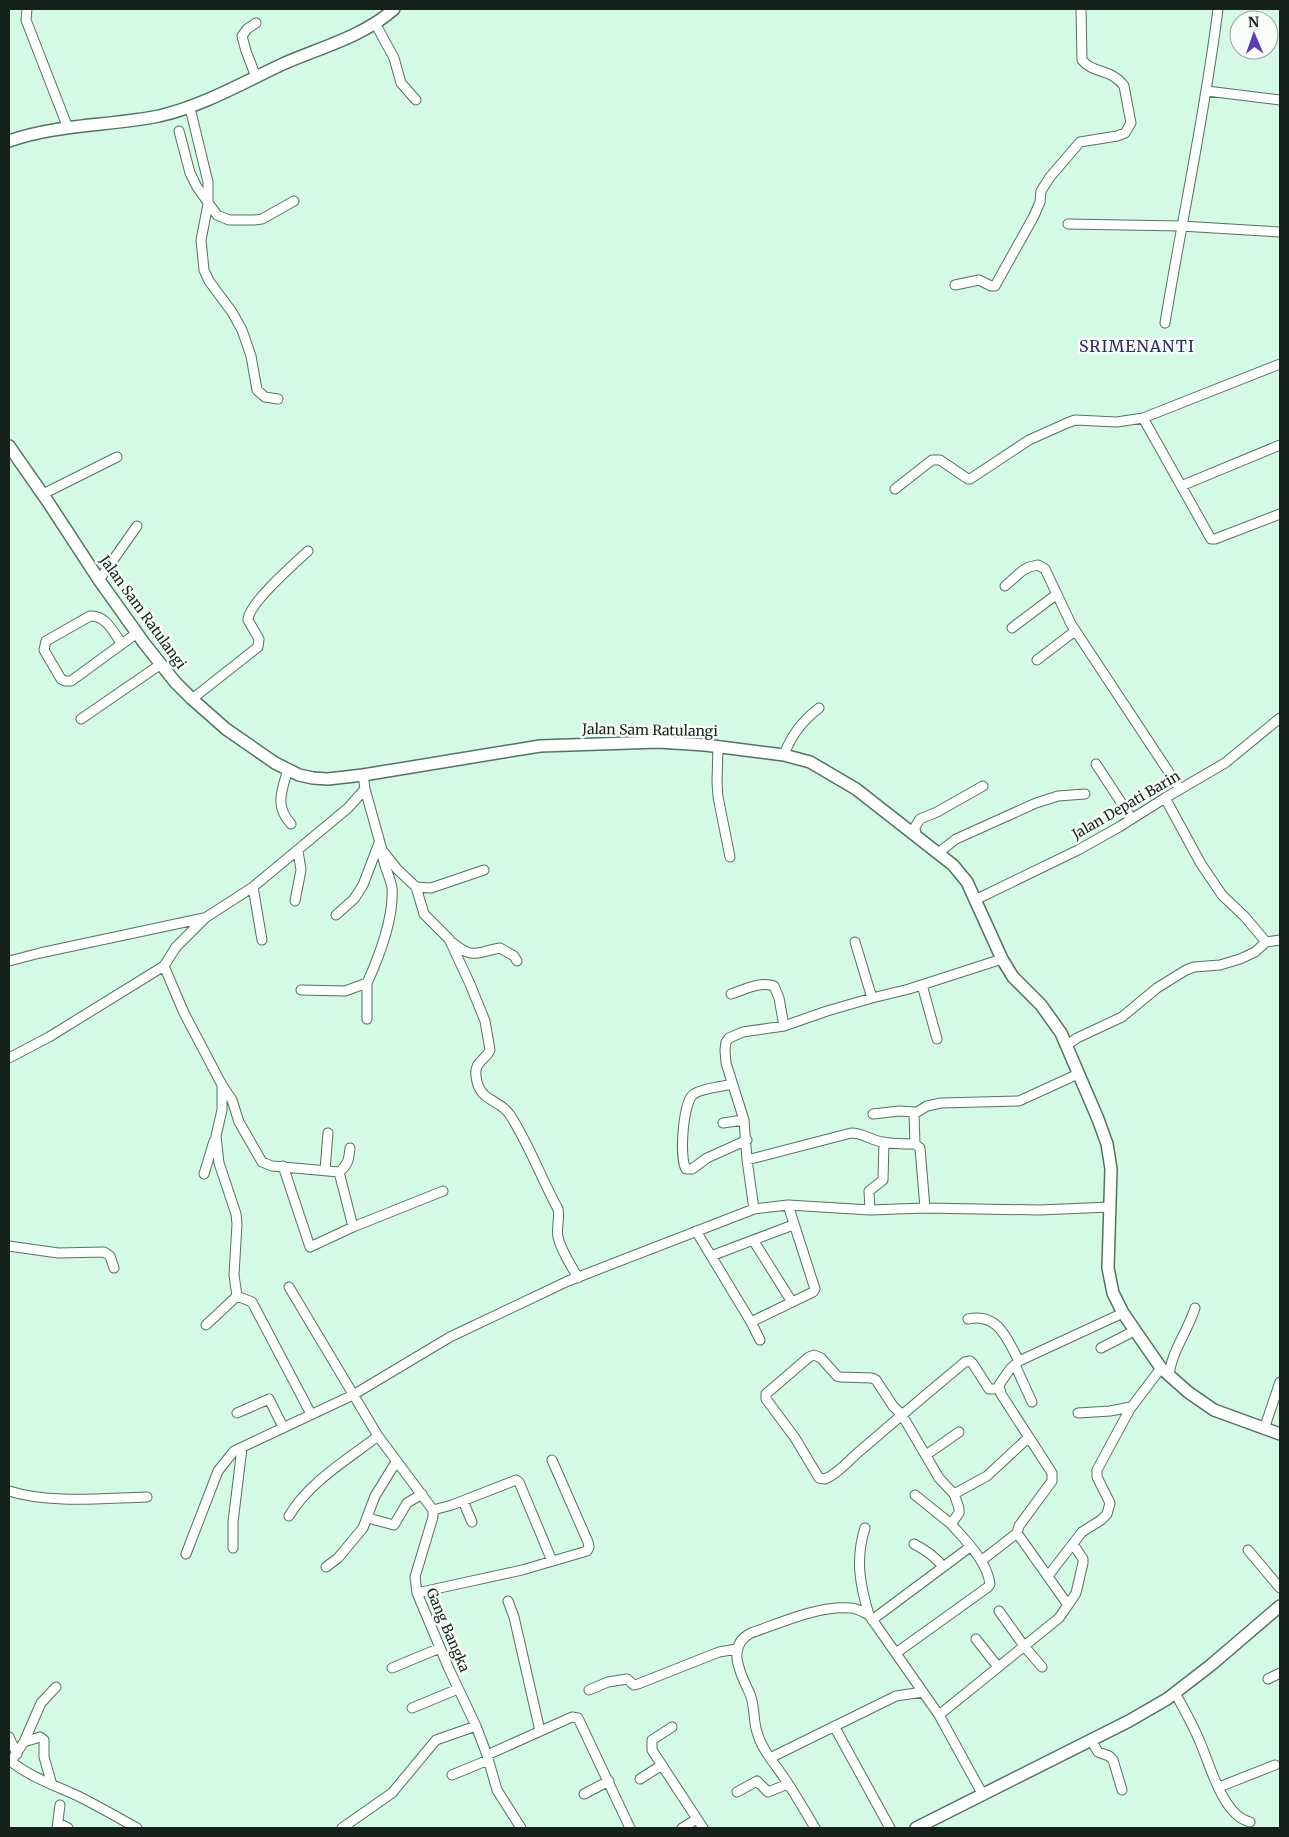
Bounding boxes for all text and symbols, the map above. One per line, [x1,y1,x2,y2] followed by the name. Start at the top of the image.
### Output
[1229,10,1279,60] north arrow
[1248,13,1259,31] text: N
[1079,336,1195,356] district label: SRIMENANTI
[95,551,190,673] street label: Jalan Sam Ratulangi
[581,720,718,740] street label: Jalan Sam Ratulangi
[1068,767,1183,844] street label: Jalan Depati Barin
[422,1585,474,1675] street label: Gang Bangka

